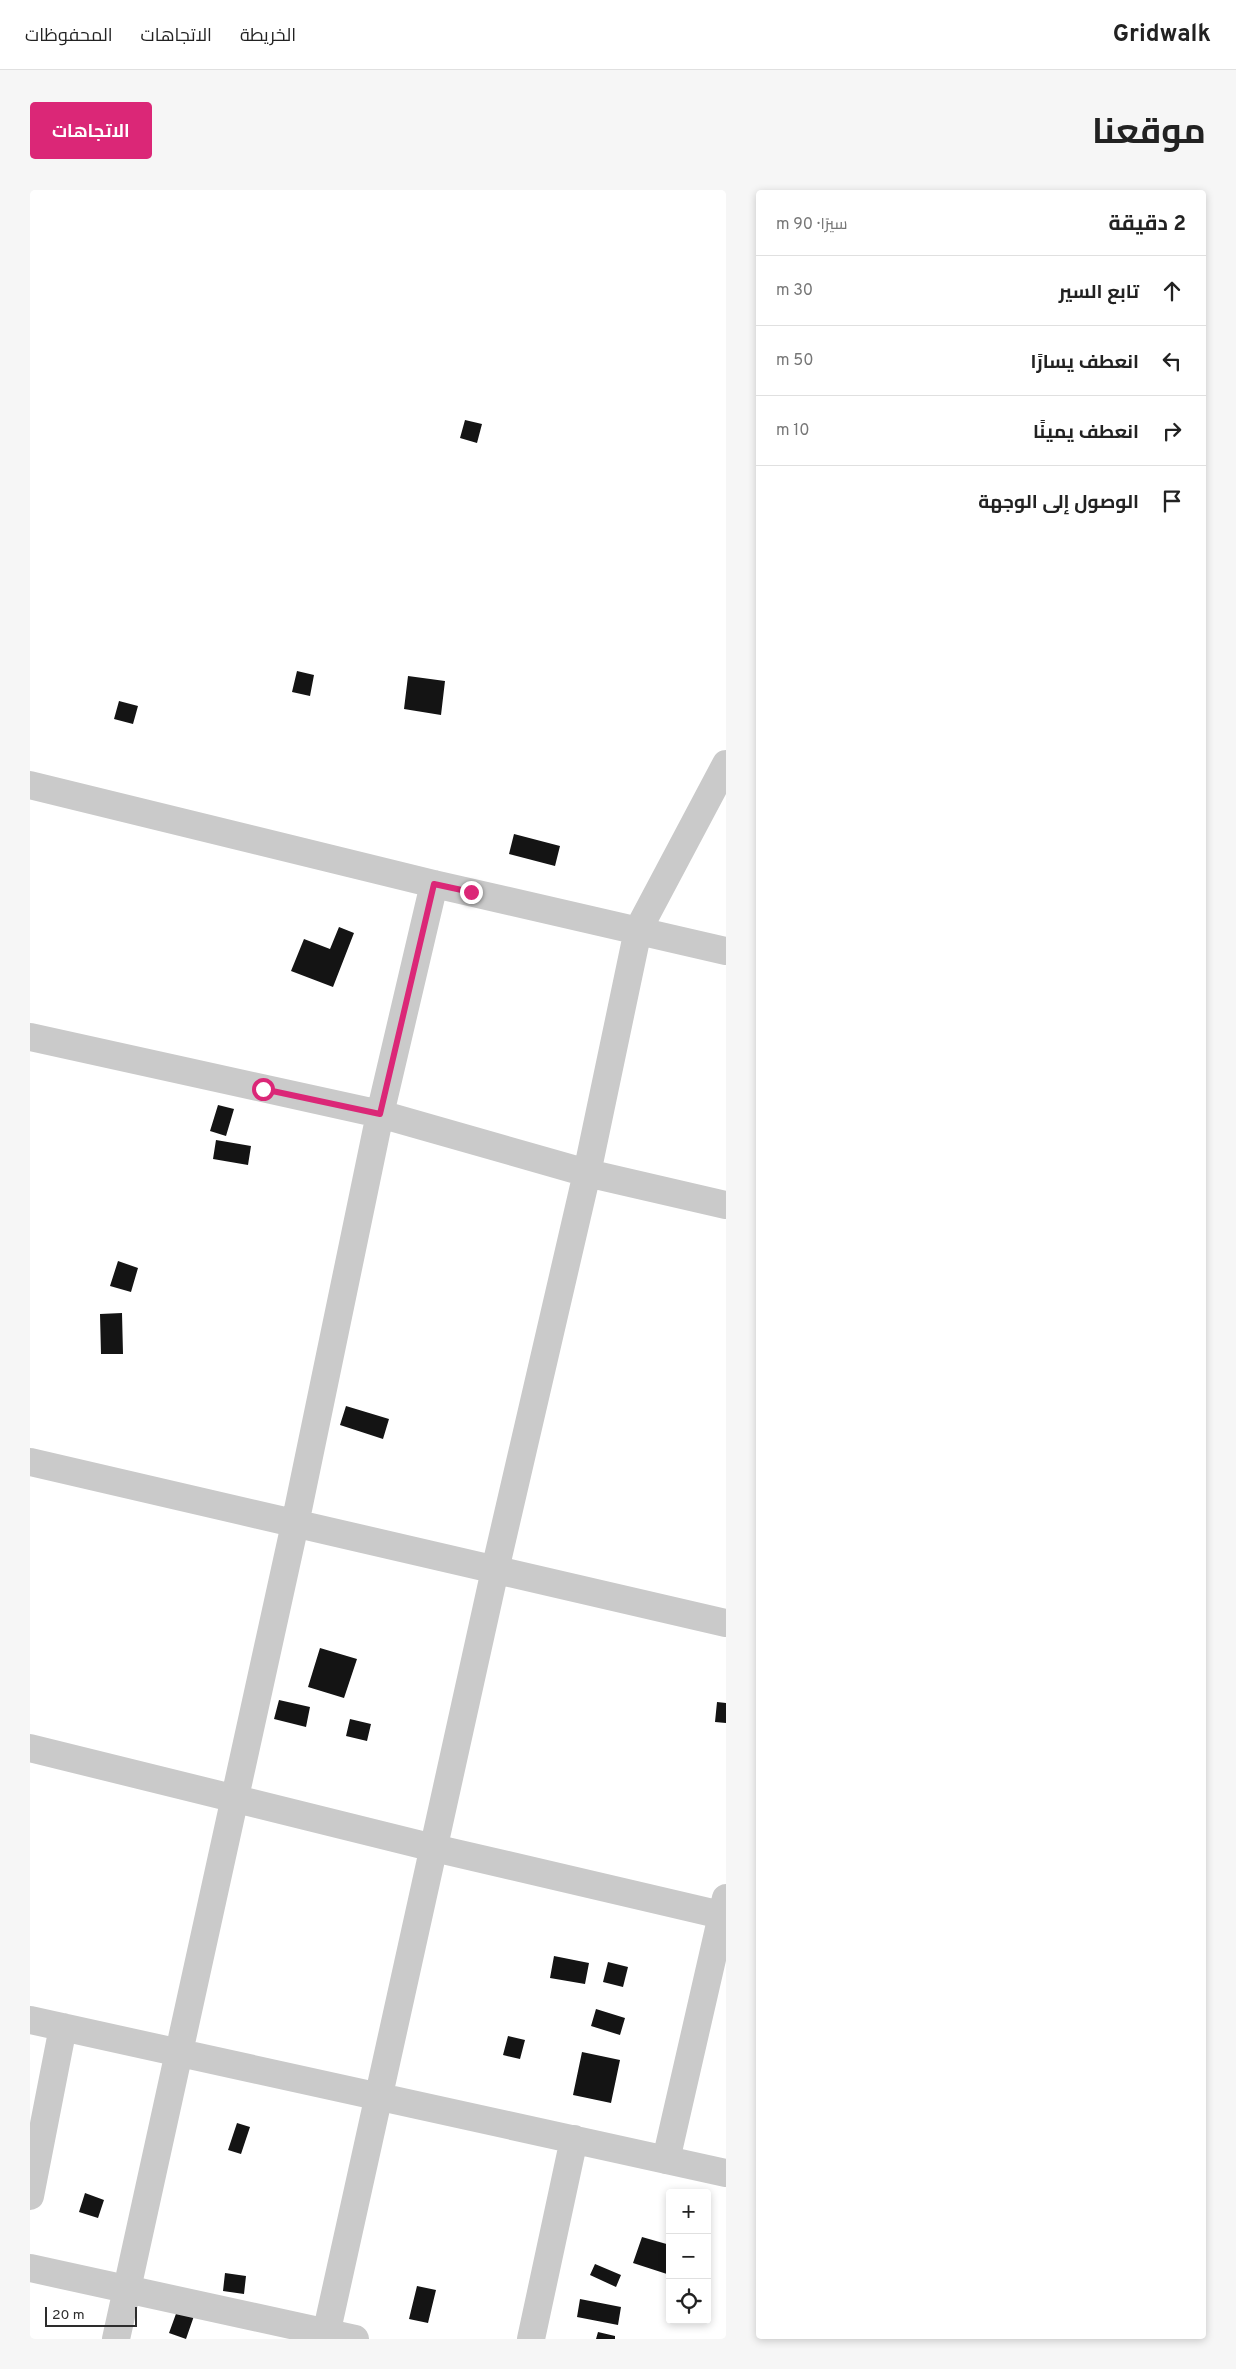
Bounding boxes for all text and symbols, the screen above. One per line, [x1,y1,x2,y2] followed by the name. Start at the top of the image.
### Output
[1113,20,1211,50] text: Gridwalk
[25,25,113,48] text: المحفوظات
[141,25,212,48] text: الاتجاهات
[240,25,296,48] text: الخريطة
[30,102,152,159] button: الاتجاهات
[1092,112,1206,156] text: موقعنا
[1109,211,1186,238] text: 2 دقيقة
[776,215,848,235] text: سيرًا · 90 m
[1158,277,1186,305] icon: ahead
[776,281,813,301] text: 30 m
[1059,281,1139,305] text: تابع السير
[1158,347,1186,375] icon: left
[776,351,814,371] text: 50 m
[1031,351,1139,375] text: انعطف يسارًا
[1158,417,1186,445] icon: right
[776,421,810,441] text: 10 m
[1033,421,1139,445] text: انعطف يمينًا
[1158,487,1186,515] icon: arrive
[978,491,1139,515] text: الوصول إلى الوجهة
[460,881,483,904] route end
[252,1078,275,1101] route start
[666,2189,711,2324] map controls
[666,2189,711,2234] button: +
[666,2234,711,2279] button: −
[666,2279,711,2324] button: locate
[45,2304,138,2327] scale bar
[52,2307,85,2324] text: 20 m

